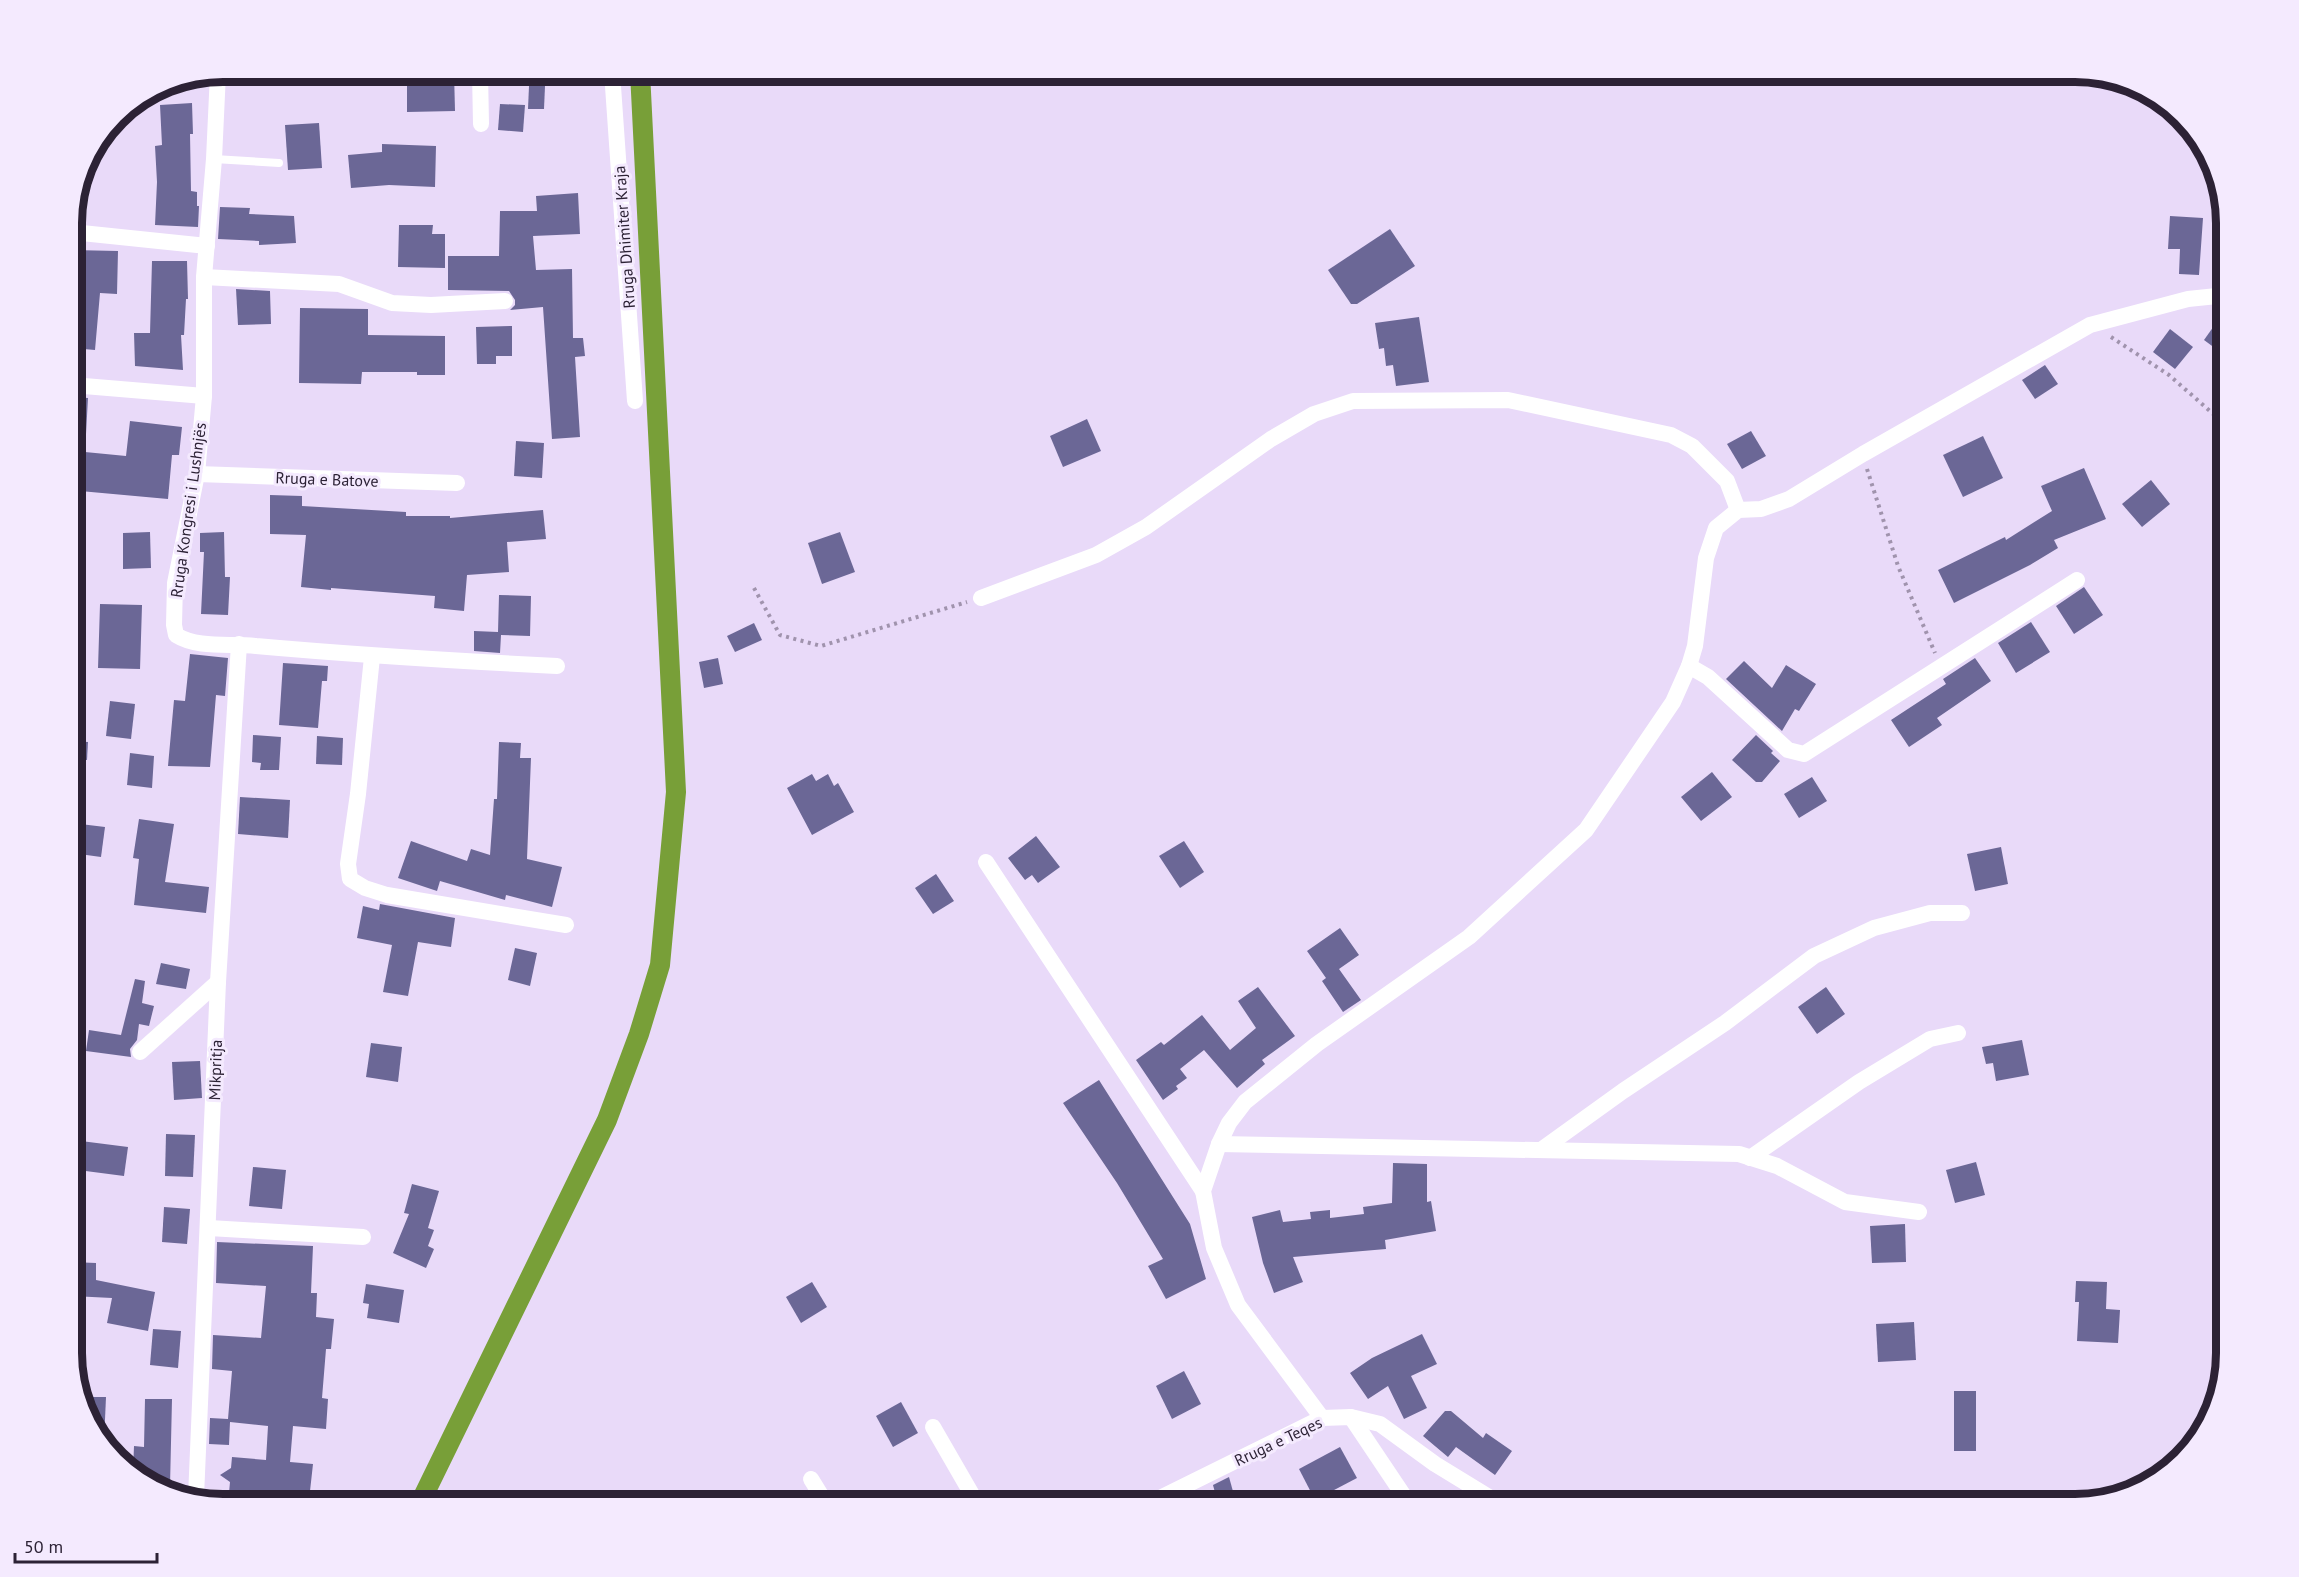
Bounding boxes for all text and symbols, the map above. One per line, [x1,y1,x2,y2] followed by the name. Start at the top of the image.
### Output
[609,165,639,309] street label: Rruga Dhimiter Kraja
[166,421,210,599] street label: Rruga Kongresi i Lushnjës
[275,467,379,491] street label: Rruga e Batove
[204,1039,226,1101] street label: Mikpritja
[1231,1412,1325,1470] street label: Rruga e Teqes
[15,1526,158,1564] scale bar
[24,1535,63,1558] text: 50 m

